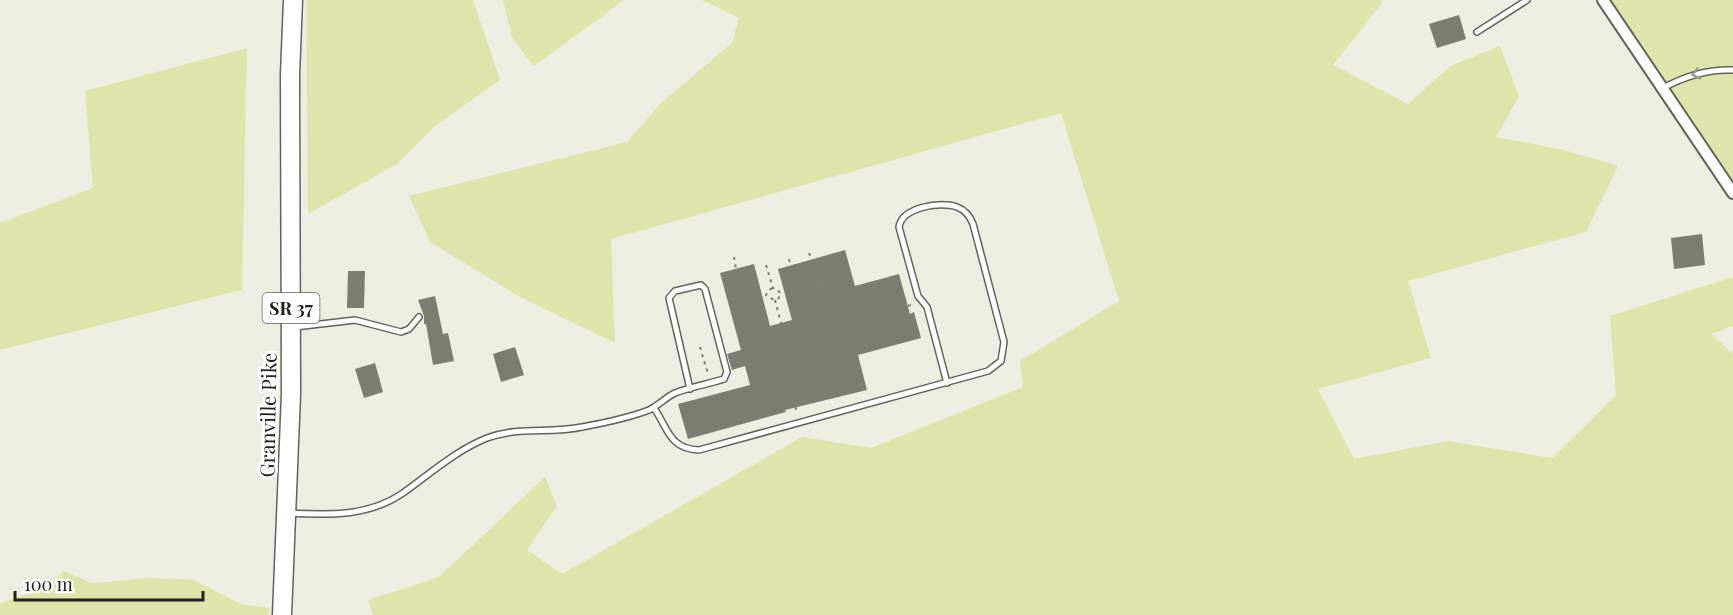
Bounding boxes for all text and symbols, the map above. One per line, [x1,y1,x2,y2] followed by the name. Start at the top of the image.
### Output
[1691,67,1701,80] one-way arrow
[262,293,320,323] road number: SR 37
[252,352,282,478] street label: Granville Pike
[15,564,202,602] scale bar
[24,572,73,596] text: 100 m

